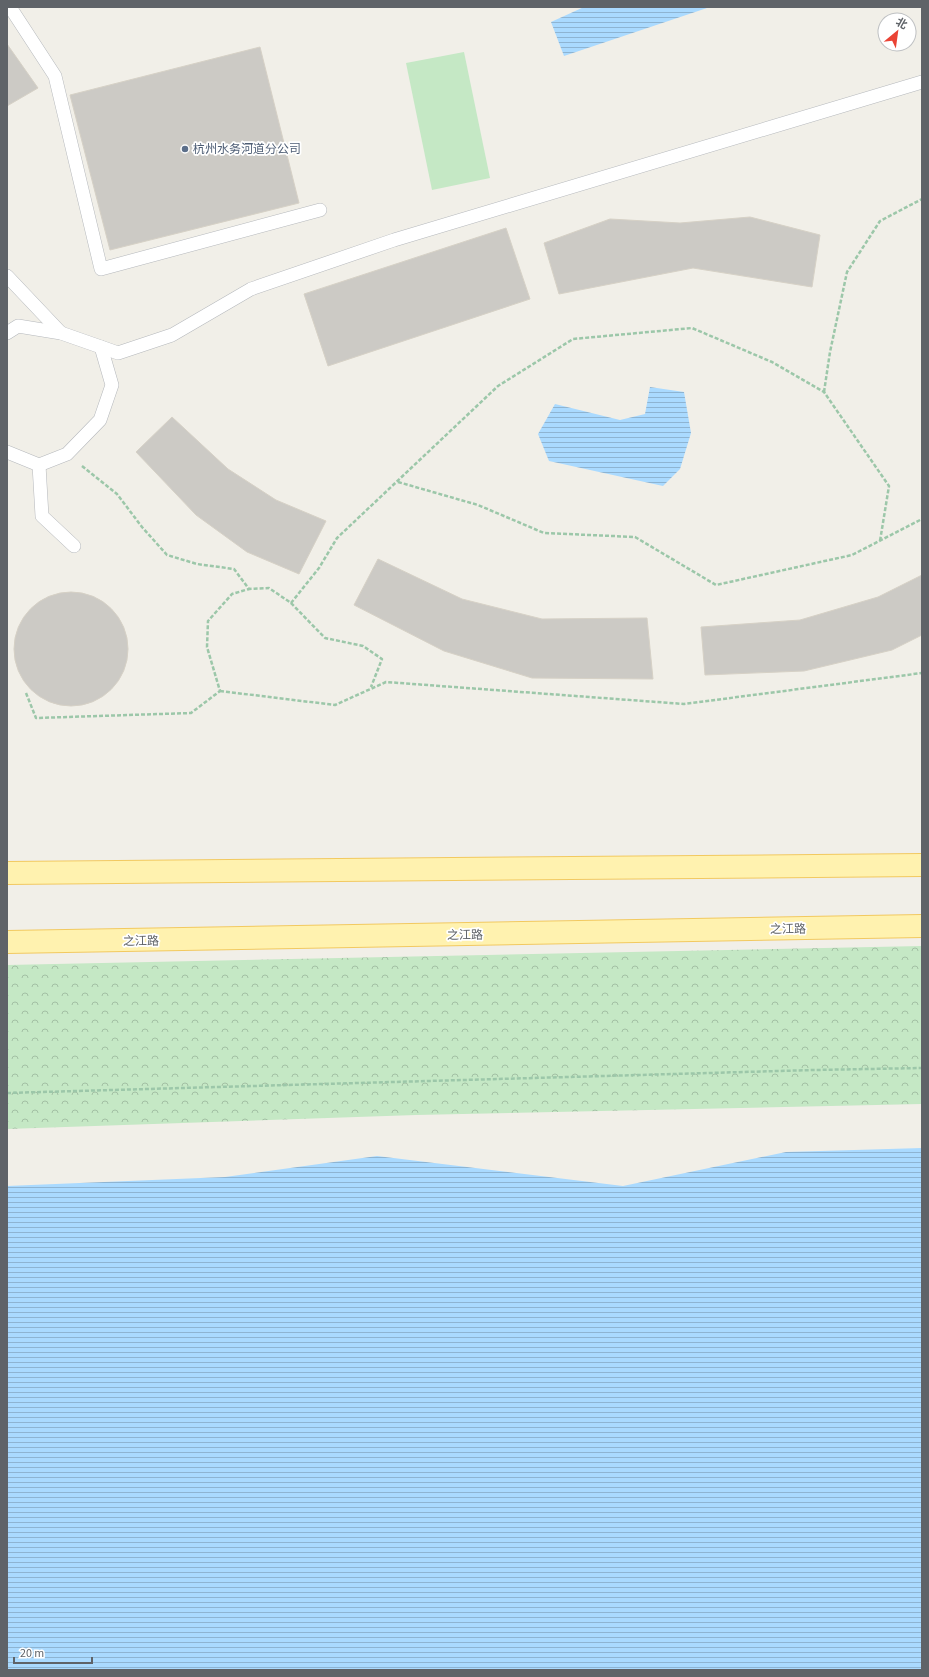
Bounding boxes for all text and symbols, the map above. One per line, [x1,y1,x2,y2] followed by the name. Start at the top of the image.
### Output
[877,12,917,52] north arrow
[893,14,910,33] text: 北
[193,141,301,158] place label: 杭州水务河道分公司
[180,144,190,154] marker: 杭州水务河道分公司
[770,921,806,938] street label: 之江路
[447,927,483,944] street label: 之江路
[123,933,159,950] street label: 之江路
[14,1639,92,1665] scale bar
[20,1645,44,1662] text: 20 m

